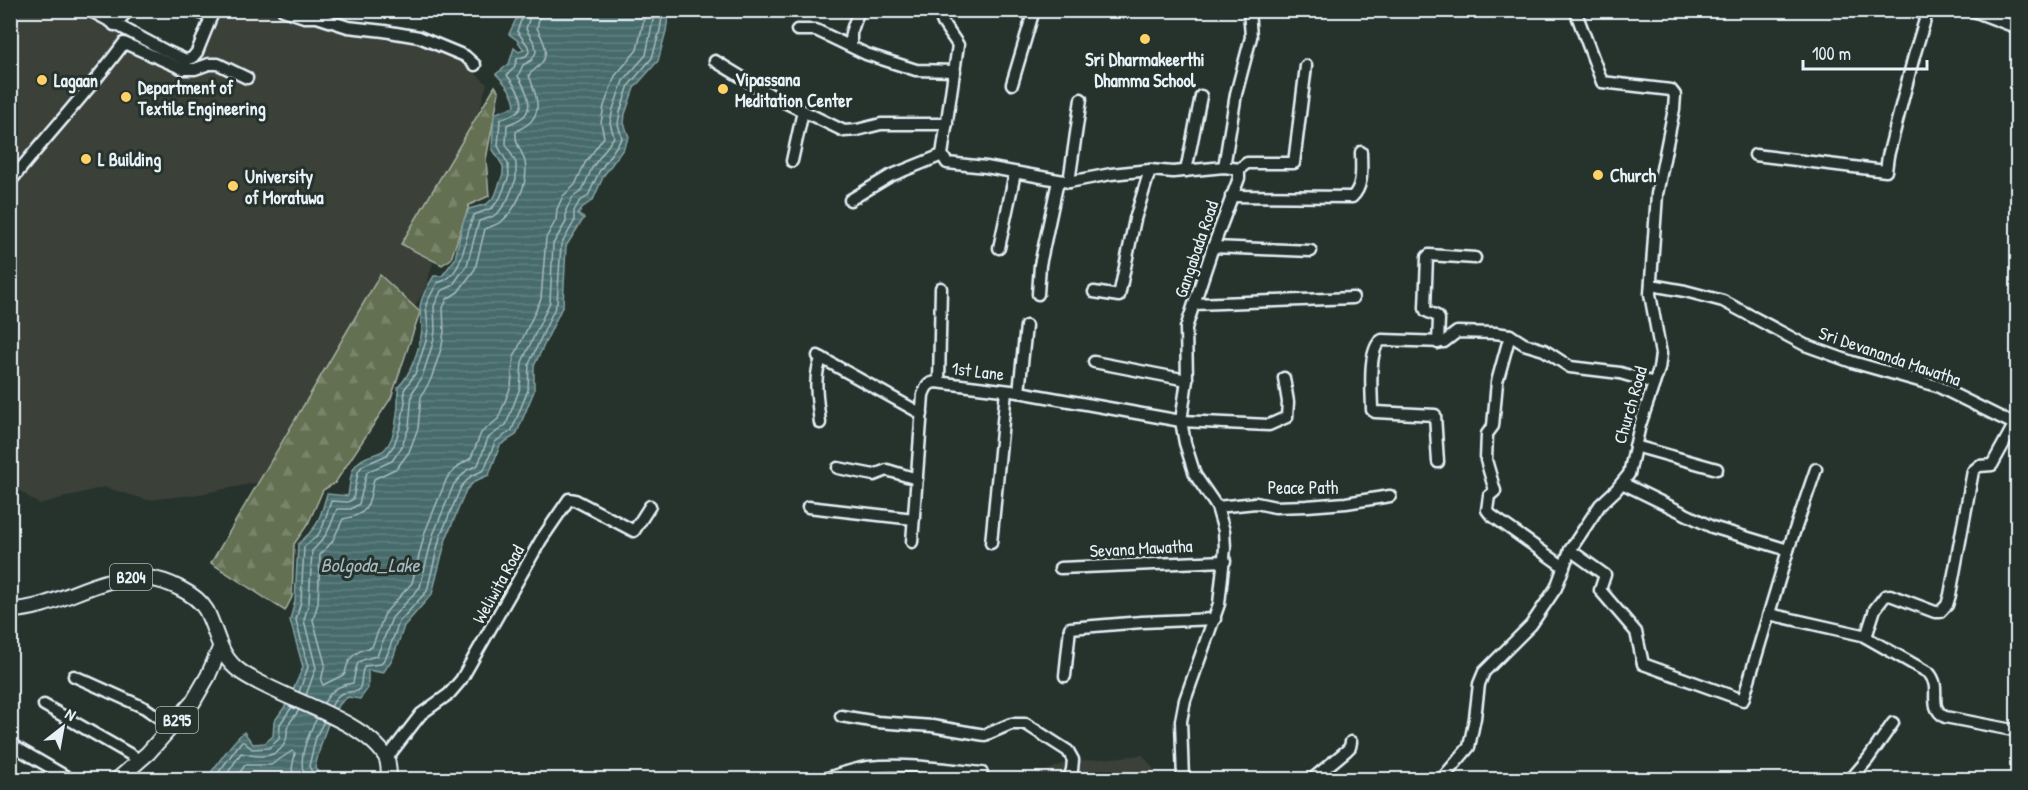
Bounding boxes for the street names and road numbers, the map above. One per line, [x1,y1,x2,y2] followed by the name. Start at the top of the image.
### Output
[1168,197,1224,301] street label: Gangabada Road
[1816,320,1964,392] street label: Sri Devananda Mawatha
[950,355,1006,387] street label: 1st Lane
[1607,363,1653,447] street label: Church Road
[1268,475,1339,500] street label: Peace Path
[1089,533,1193,563] street label: Sevana Mawatha
[466,540,530,628] street label: Weliwita Road
[110,564,152,590] road number: B204
[156,707,198,733] road number: B295

